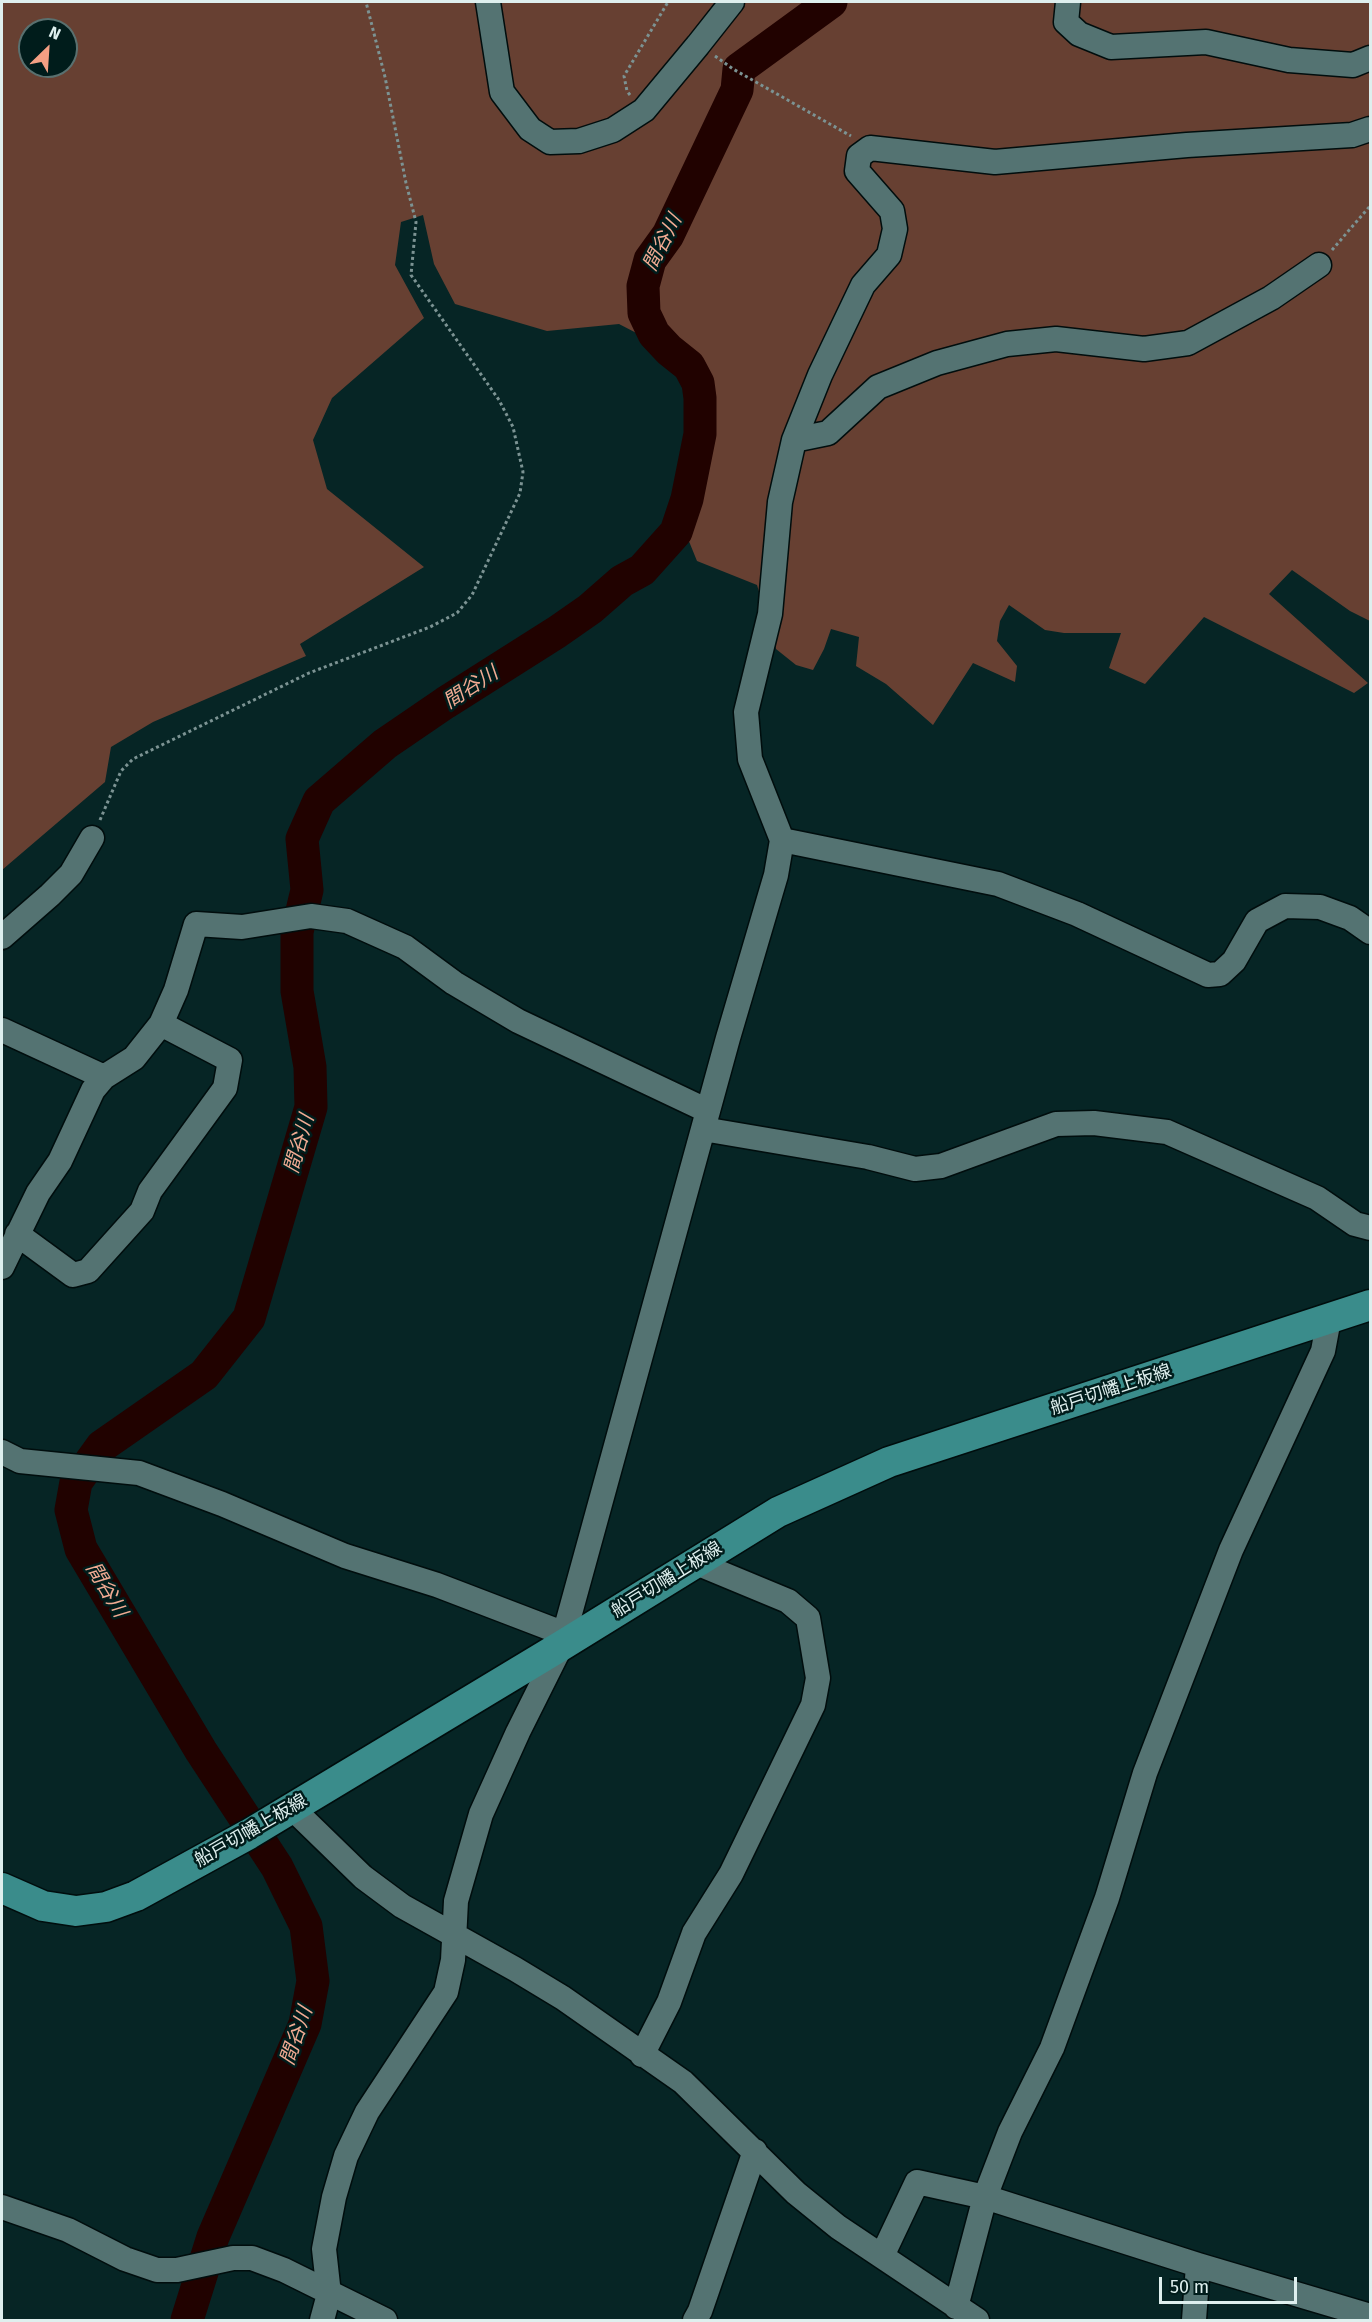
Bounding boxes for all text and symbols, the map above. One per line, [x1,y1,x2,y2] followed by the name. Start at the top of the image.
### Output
[18,18,78,78] north arrow
[46,22,64,44] text: N
[639,211,687,275] water label: 間谷川
[439,662,503,714] water label: 間谷川
[280,1112,320,1176] water label: 間谷川
[1048,1360,1174,1420] street label: 船戸切幡上板線
[608,1537,726,1623] street label: 船戸切幡上板線
[80,1558,132,1622] water label: 間谷川
[191,1790,311,1872] street label: 船戸切幡上板線
[276,2004,318,2068] water label: 間谷川
[1162,2265,1300,2303] scale bar
[1170,2276,1209,2298] text: 50 m

